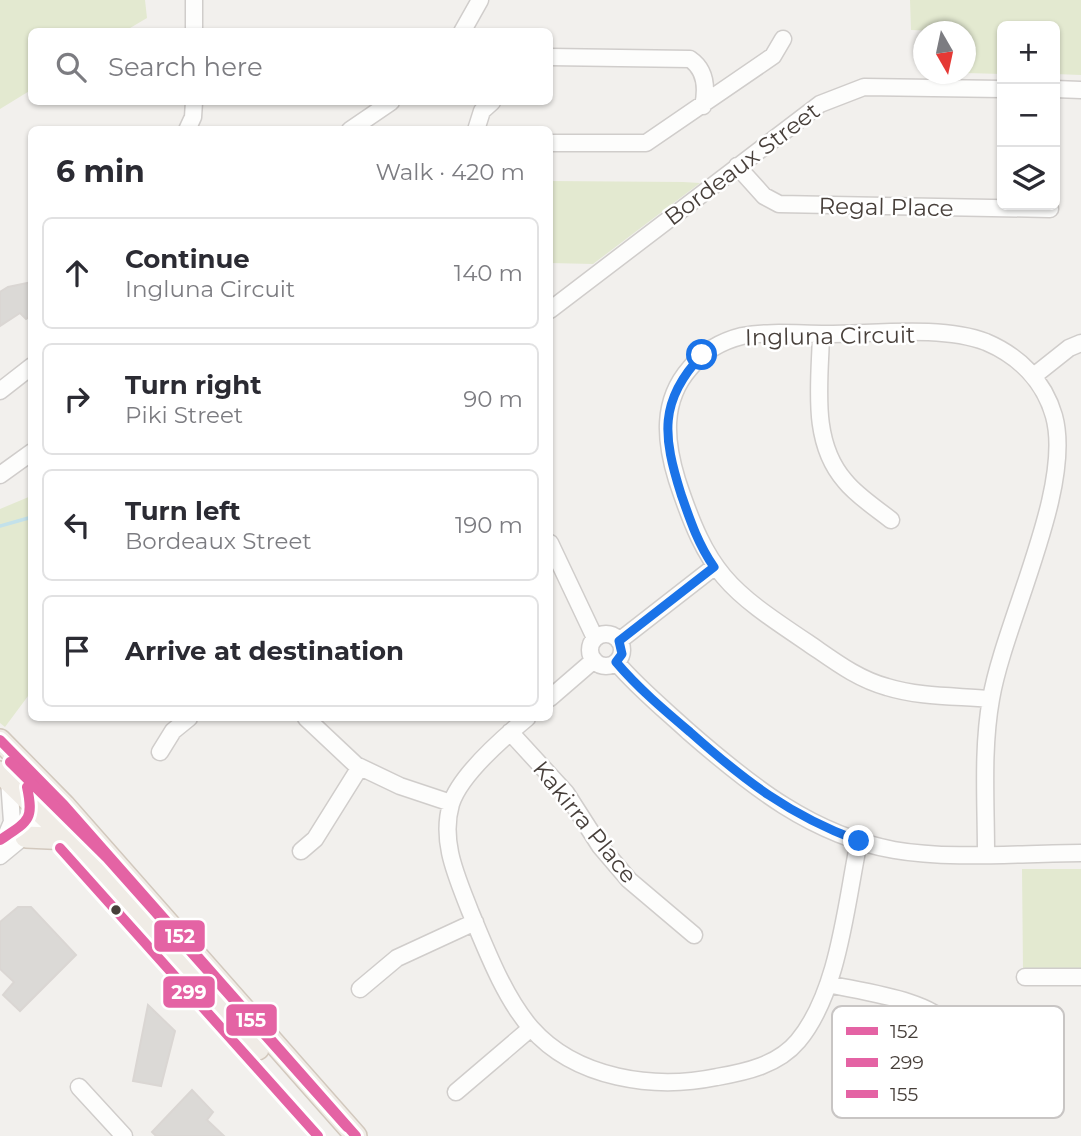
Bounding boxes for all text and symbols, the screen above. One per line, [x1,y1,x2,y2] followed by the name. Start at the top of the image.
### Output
[913,21,976,84] north arrow
[997,21,1060,210] map controls
[997,21,1060,84] button: +
[28,28,553,105] search box
[52,48,90,86] icon: search
[108,51,263,83] text: Search here
[997,84,1060,147] button: −
[659,97,825,231] street label: Bordeaux Street
[997,147,1060,210] button: layers
[56,153,145,190] text: 6 min
[376,158,525,186] text: Walk · 420 m
[818,192,954,222] street label: Regal Place
[125,243,250,275] text: Continue
[58,254,96,292] icon: ahead
[454,259,523,287] text: 140 m
[125,275,295,303] text: Ingluna Circuit
[745,321,915,351] street label: Ingluna Circuit
[686,339,717,370] route start
[125,369,261,401] text: Turn right
[58,380,96,418] icon: right
[463,385,523,413] text: 90 m
[125,401,243,429] text: Piki Street
[125,495,241,527] text: Turn left
[58,506,96,544] icon: left
[455,511,523,539] text: 190 m
[125,527,312,555] text: Bordeaux Street
[58,632,96,670] icon: arrive
[125,635,404,667] text: Arrive at destination
[527,755,643,889] street label: Kakirra Place
[843,825,874,856] route end
[109,903,123,917] unlabelled marker
[153,919,206,953] line badge: 152
[165,925,195,948] text: 152
[162,975,216,1009] line badge: 299
[171,981,207,1004] text: 299
[225,1003,278,1037] line badge: 155
[832,1006,1064,1118] legend
[236,1009,266,1032] text: 155
[890,1020,919,1043] text: 152
[890,1051,924,1074] text: 299
[890,1083,919,1106] text: 155

